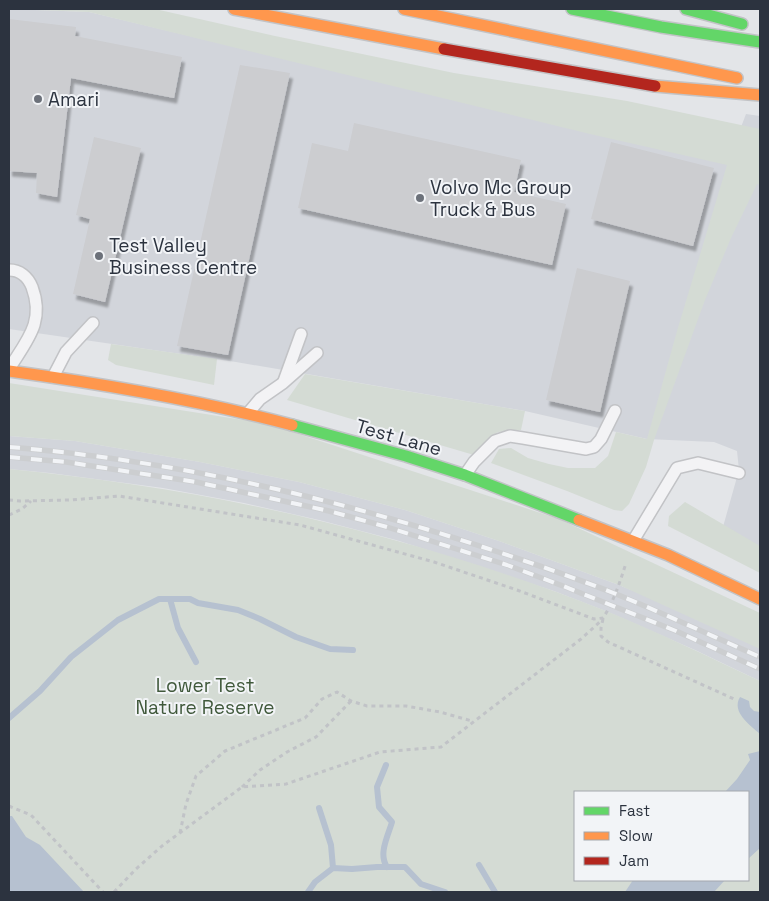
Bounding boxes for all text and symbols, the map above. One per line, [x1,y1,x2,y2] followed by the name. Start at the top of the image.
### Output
[48,87,99,112] place label: Amari
[32,93,44,105] marker: Amari
[430,175,572,222] place label: Volvo Mc Group Truck & Bus
[414,192,426,204] marker: Volvo Mc Group Truck & Bus
[109,233,257,280] place label: Test Valley Business Centre
[93,250,105,262] marker: Test Valley Business Centre
[353,413,445,462] street label: Test Lane
[135,673,275,720] park label: Lower Test Nature Reserve
[574,791,749,881] legend
[619,801,650,820] text: Fast
[619,826,653,845] text: Slow
[619,851,649,870] text: Jam

